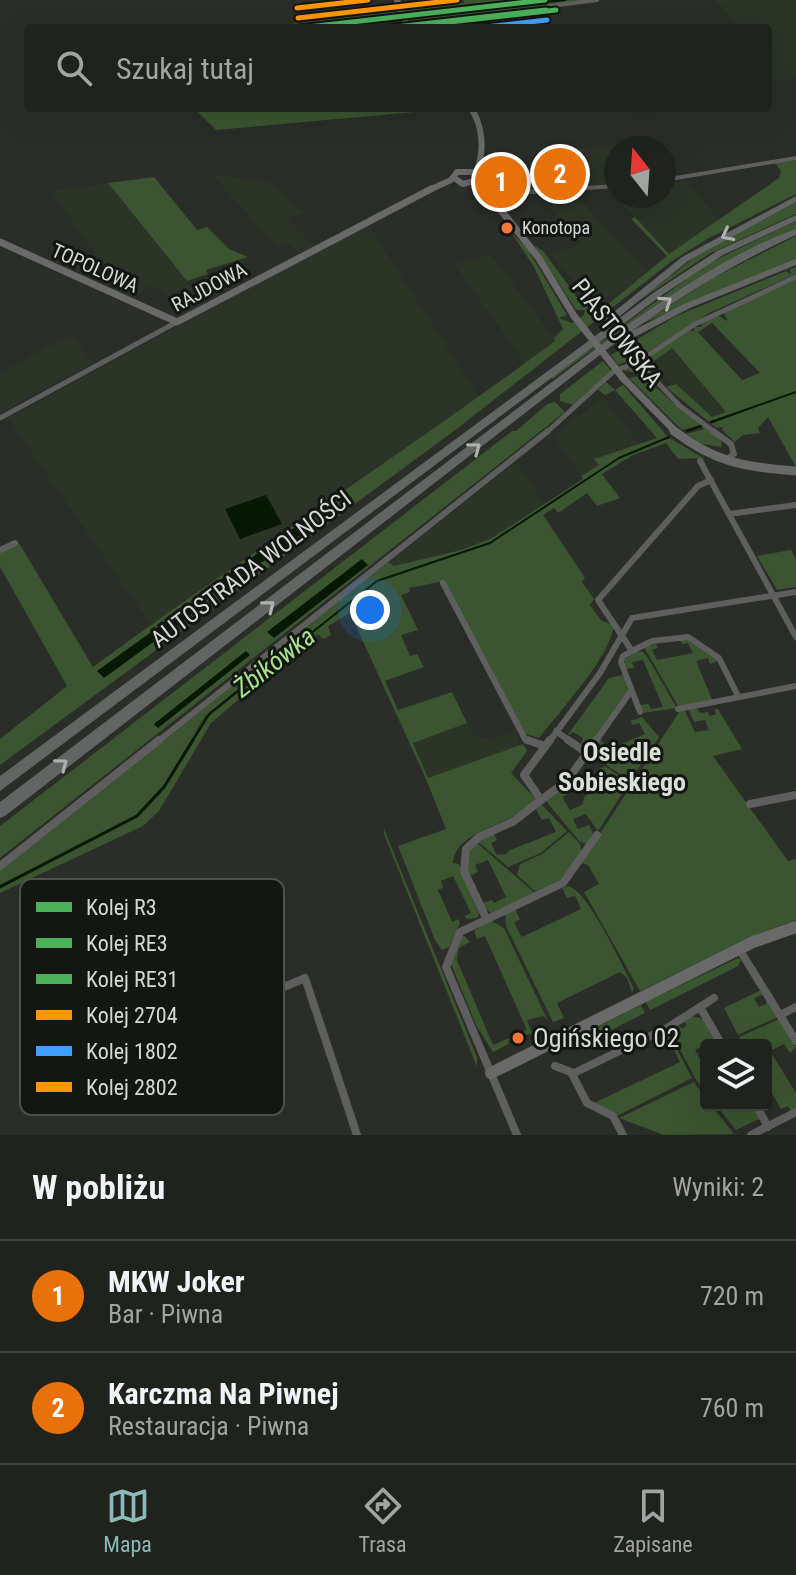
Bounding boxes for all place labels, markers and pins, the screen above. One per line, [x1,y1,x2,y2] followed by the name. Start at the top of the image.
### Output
[534,144,586,204] pin: 2
[475,152,527,212] pin: 1
[522,217,590,238] place label: Konotopa
[499,220,515,236] marker: Konotopa
[533,1023,679,1053] place label: Ogińskiego 02
[510,1030,526,1046] marker: Ogińskiego 02

